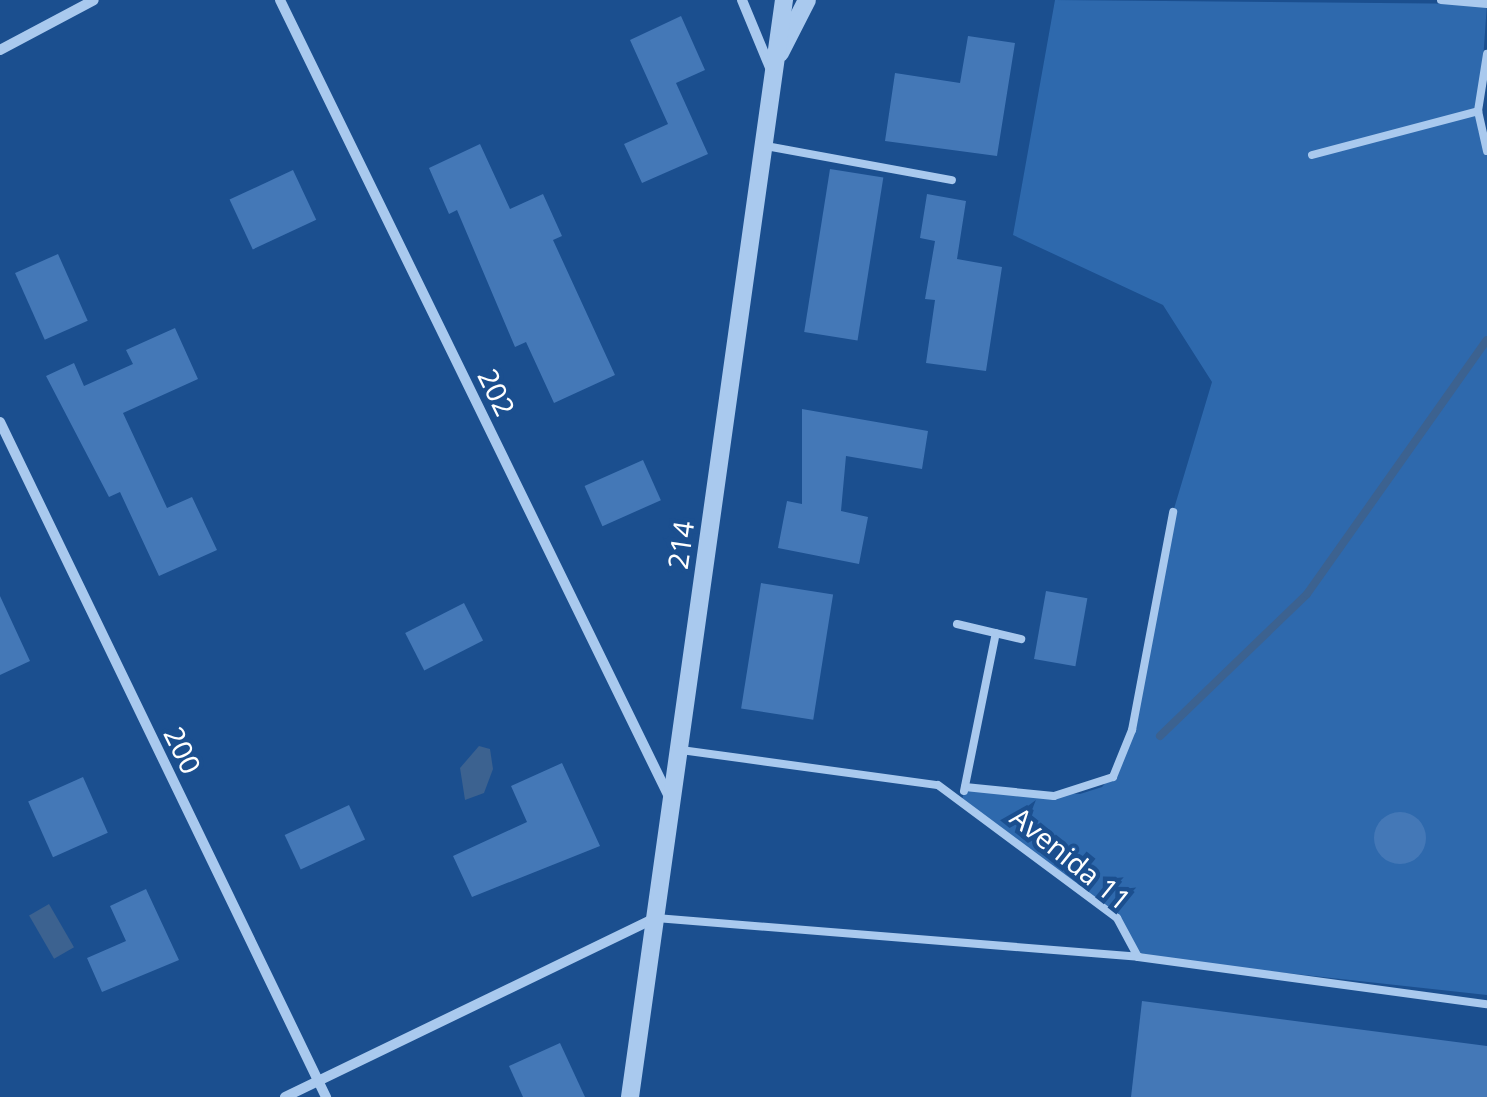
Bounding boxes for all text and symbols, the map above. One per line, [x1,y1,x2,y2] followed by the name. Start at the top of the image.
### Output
[471,363,523,421] street label: 202
[660,519,700,571] street label: 214
[157,721,209,779] street label: 200
[1004,799,1138,917] street label: Avenida 11

